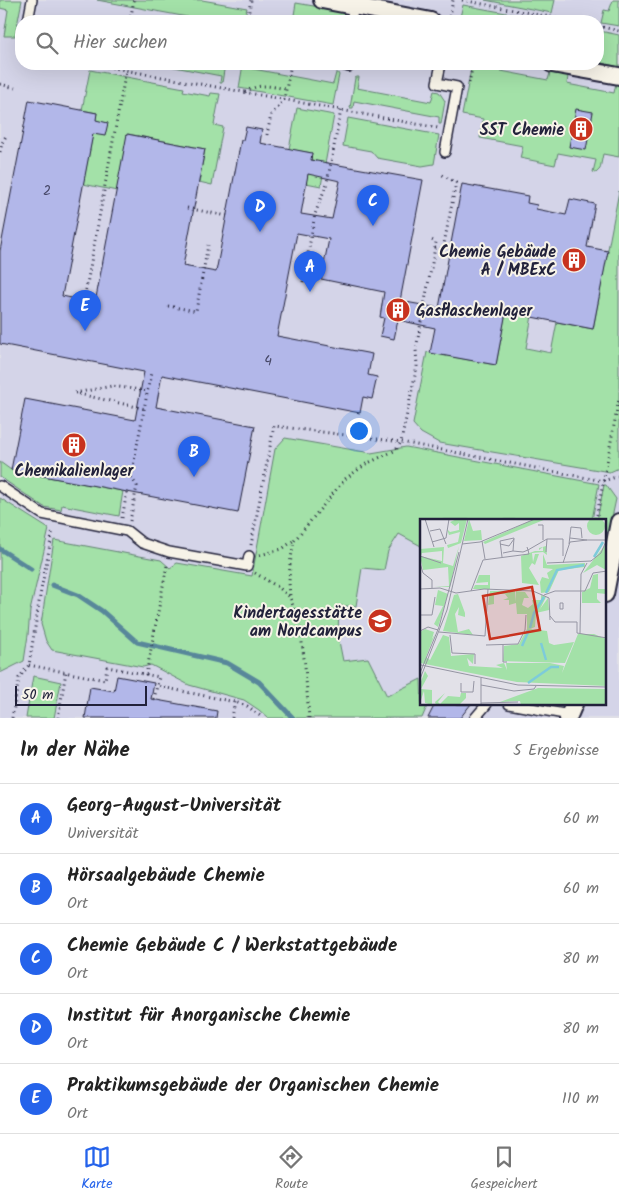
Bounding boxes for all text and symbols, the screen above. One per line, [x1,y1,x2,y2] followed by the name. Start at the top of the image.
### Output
[15,15,604,70] search box
[73,28,167,58] text: Hier suchen
[33,29,61,57] icon: search
[568,116,594,142] building icon: SST Chemie
[480,118,564,143] place label: SST Chemie
[43,180,51,202] house number: 2
[357,185,389,226] pin: C
[244,191,276,232] pin: D
[439,240,556,283] place label: Chemie Gebäude A / MBExC
[561,247,587,273] building icon: Chemie Gebäude A / MBExC
[294,251,326,292] pin: A
[69,290,101,331] pin: E
[385,297,411,323] building icon: Gasflaschenlager
[416,299,533,324] place label: Gasflaschenlager
[264,350,272,372] house number: 4
[346,418,372,444] your location
[61,432,87,458] building icon: Chemikalienlager
[178,436,210,477] pin: B
[15,459,135,484] place label: Chemikalienlager
[420,519,606,706] inset map
[234,601,363,644] place label: Kindertagesstätte am Nordcampus
[367,608,393,634] school or university icon: Kindertagesstätte am Nordcampus
[15,683,148,706] scale bar
[22,684,53,706] text: 50 m
[20,734,130,767] text: In der Nähe
[513,738,599,763] text: 5 Ergebnisse
[67,791,281,821] text: Georg-August-Universität
[31,806,41,831] text: A
[563,806,599,831] text: 60 m
[67,821,139,846] text: Universität
[67,861,265,891] text: Hörsaalgebäude Chemie
[31,876,41,901] text: B
[563,876,599,901] text: 60 m
[67,891,88,916] text: Ort
[67,931,397,961] text: Chemie Gebäude C / Werkstattgebäude
[31,946,41,971] text: C
[562,946,599,971] text: 80 m
[67,961,88,986] text: Ort
[67,1001,350,1031] text: Institut für Anorganische Chemie
[31,1016,41,1041] text: D
[562,1016,599,1041] text: 80 m
[67,1031,88,1056] text: Ort
[67,1071,439,1101] text: Praktikumsgebäude der Organischen Chemie
[32,1086,40,1111] text: E
[562,1086,599,1111] text: 110 m
[67,1101,88,1126] text: Ort
[81,1143,112,1195] tab: Karte
[275,1143,308,1195] tab: Route
[470,1143,538,1195] tab: Gespeichert

